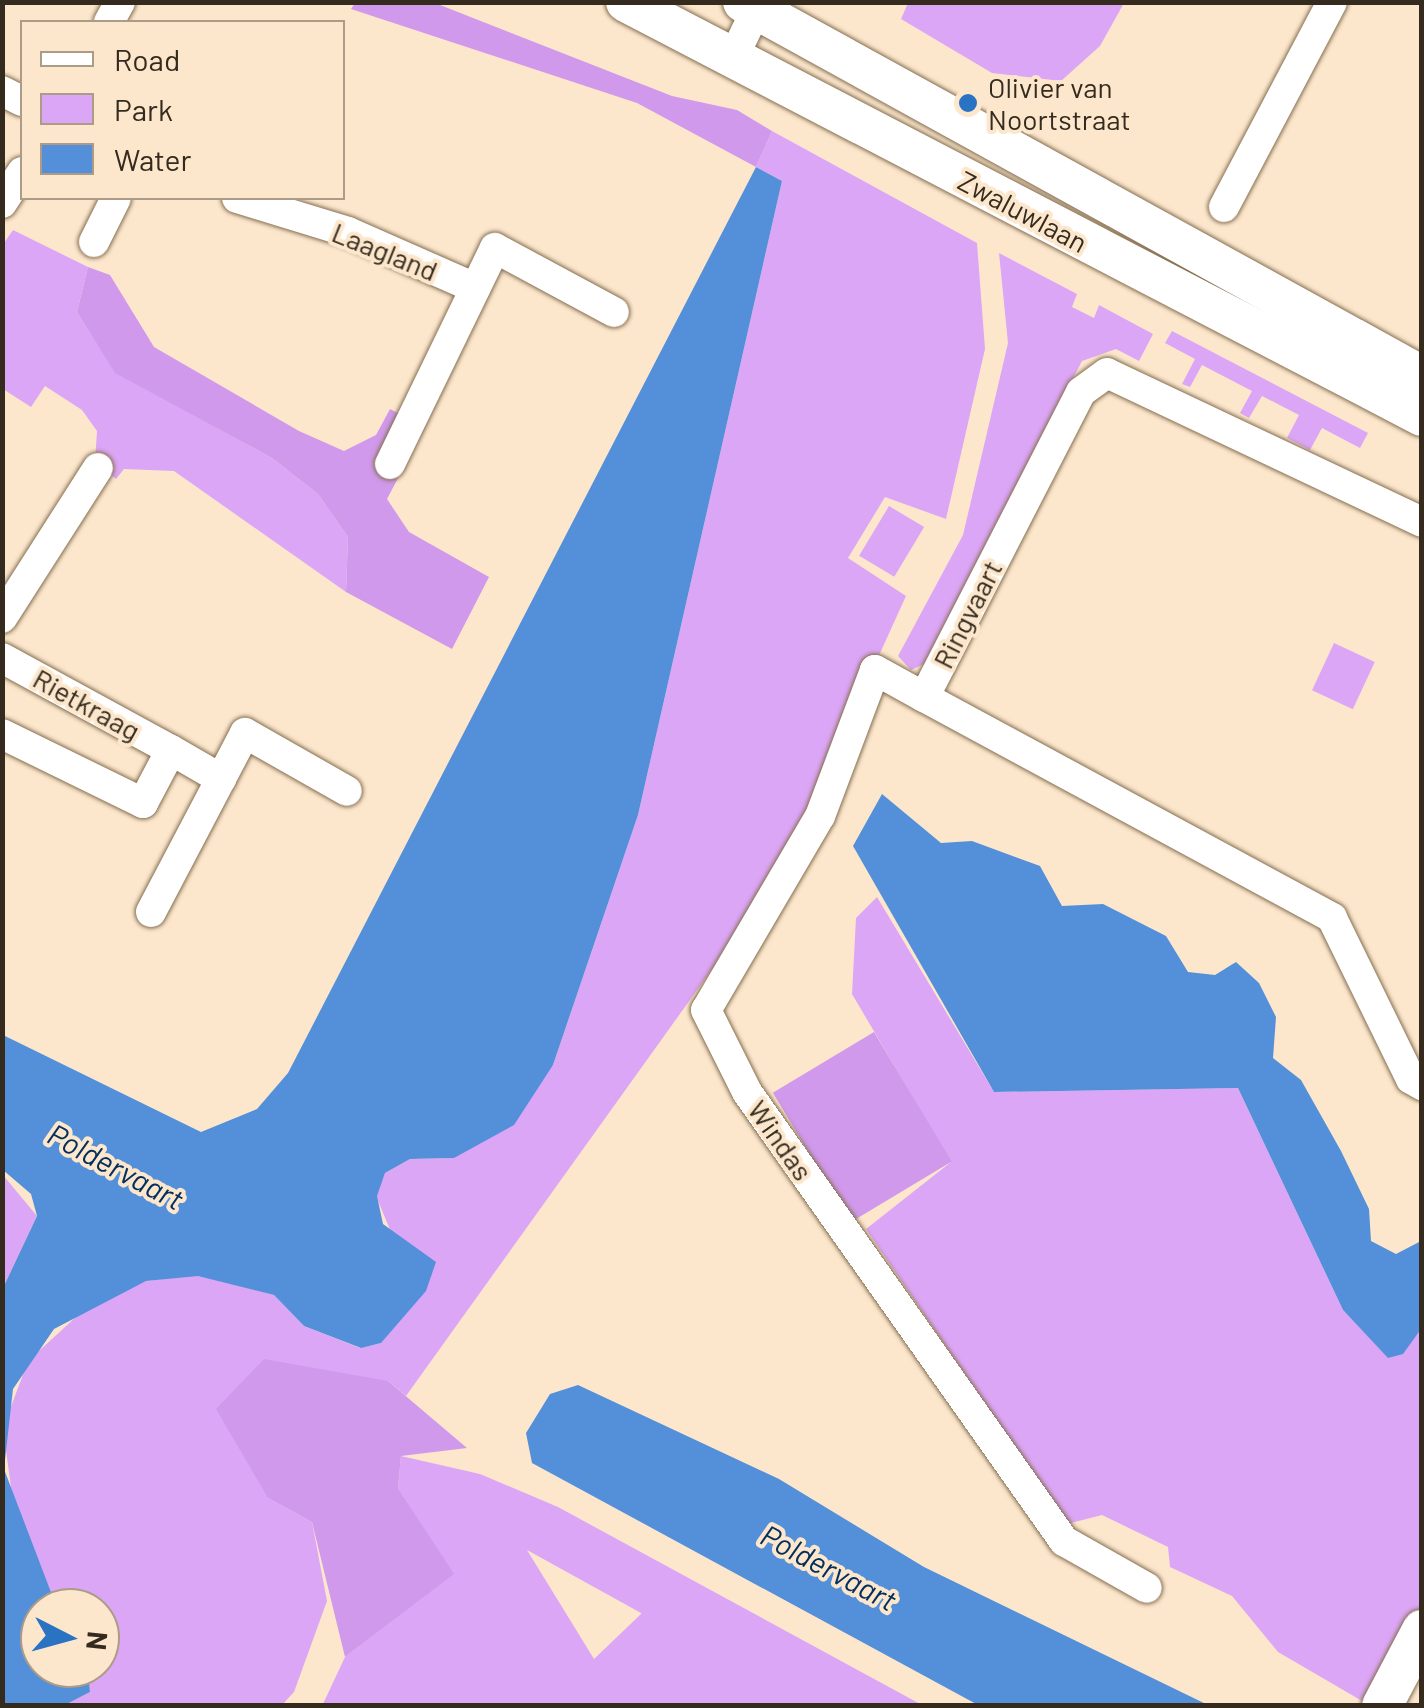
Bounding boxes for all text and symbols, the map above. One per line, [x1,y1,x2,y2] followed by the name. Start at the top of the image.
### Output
[20,20,345,200] legend
[114,41,180,77] text: Road
[988,70,1131,136] place label: Olivier van Noortstraat
[114,91,173,127] text: Park
[957,92,979,114] marker: Olivier van Noortstraat
[114,141,192,177] text: Water
[953,163,1093,259] street label: Zwaluwlaan
[328,215,442,287] street label: Laagland
[926,554,1008,674] street label: Ringvaart
[28,661,146,747] street label: Rietkraag
[742,1094,820,1186] street label: Windas
[42,1115,190,1217] water label: Poldervaart
[755,1516,903,1618] water label: Poldervaart
[20,1588,120,1688] north arrow
[80,1630,116,1652] text: N

